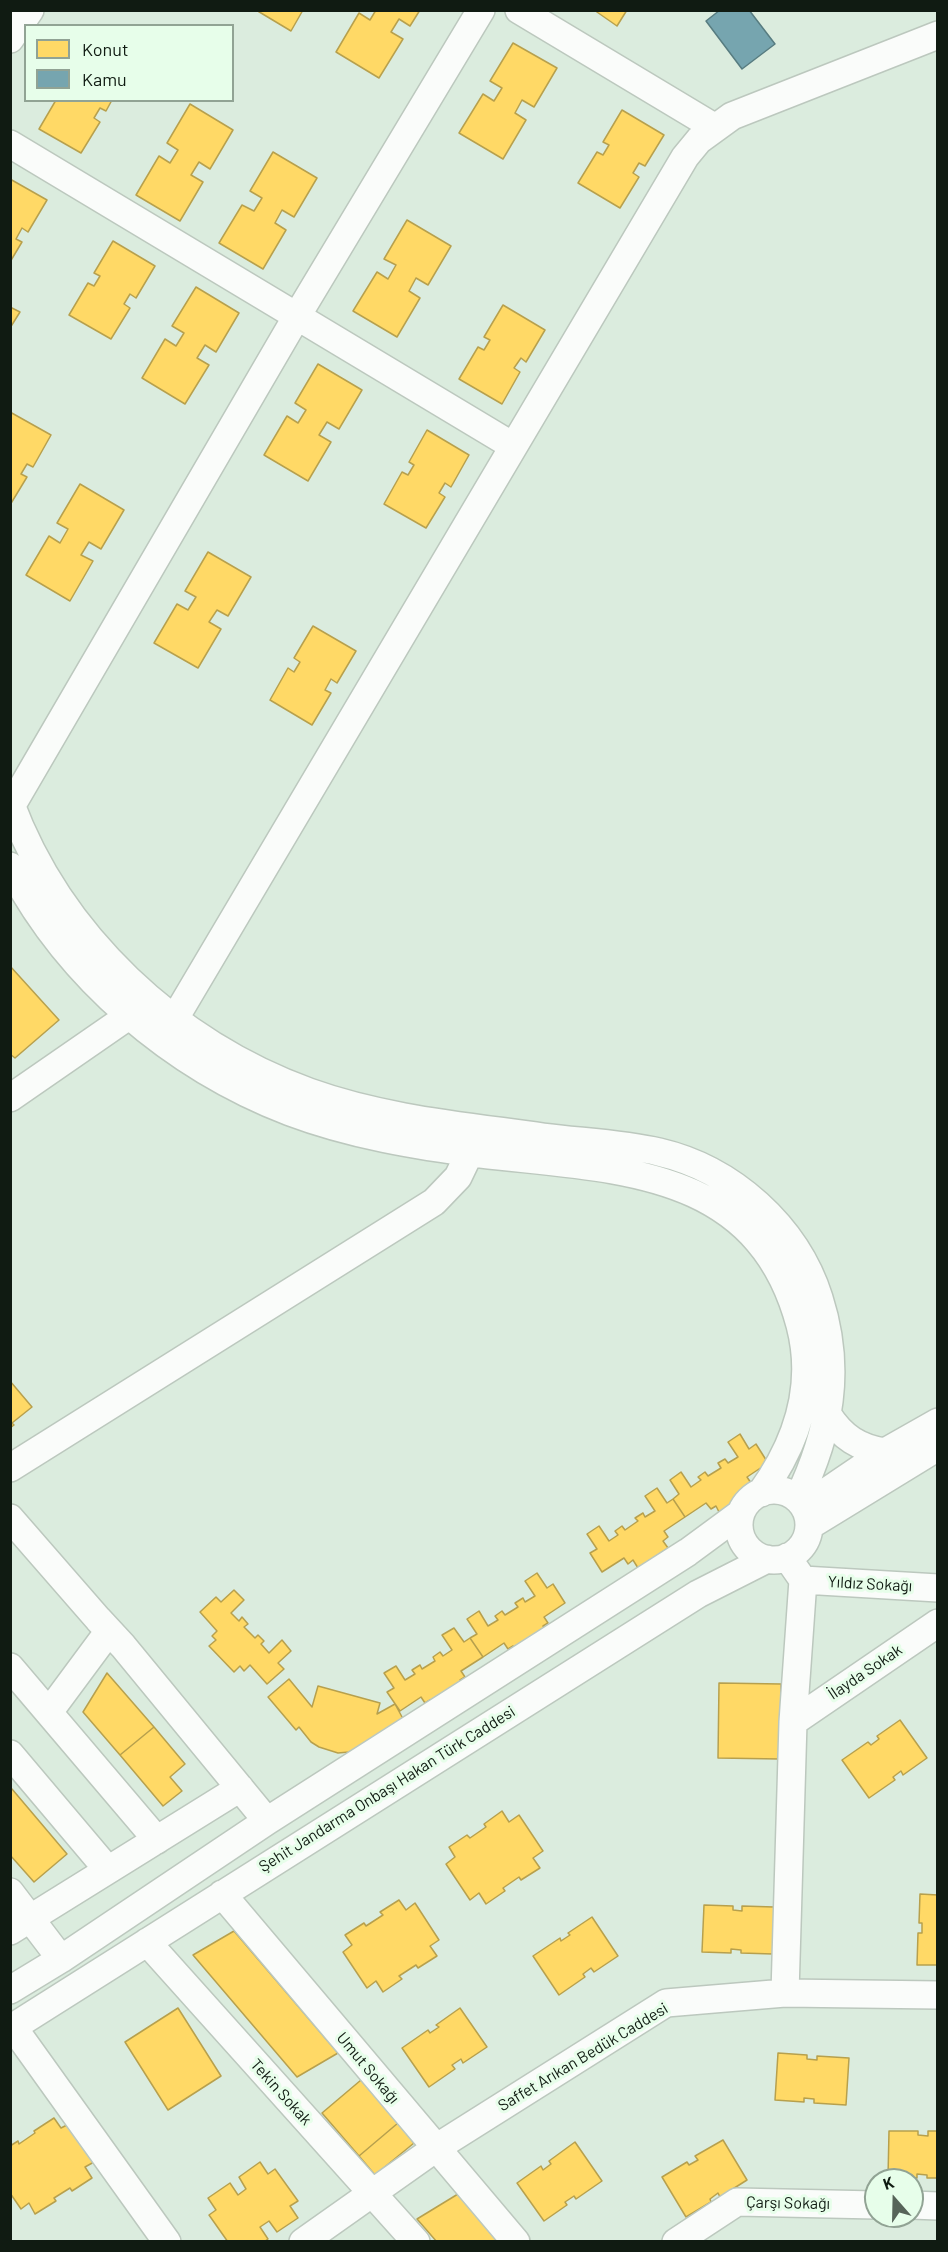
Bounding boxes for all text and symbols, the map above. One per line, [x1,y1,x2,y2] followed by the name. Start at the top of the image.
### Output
[24,24,234,102] legend
[82,38,128,60] text: Konut
[82,68,127,90] text: Kamu
[827,1572,913,1596] street label: Yıldız Sokağı
[824,1640,906,1704] street label: İlayda Sokak
[255,1702,519,1876] street label: Şehit Jandarma Onbaşı Hakan Türk Caddesi
[495,1999,671,2115] street label: Saffet Arıkan Bedük Caddesi
[333,2028,403,2108] street label: Umut Sokağı
[246,2055,316,2129] street label: Tekin Sokak
[864,2168,924,2228] north arrow
[880,2172,896,2193] text: K
[746,2193,830,2213] street label: Çarşı Sokağı

